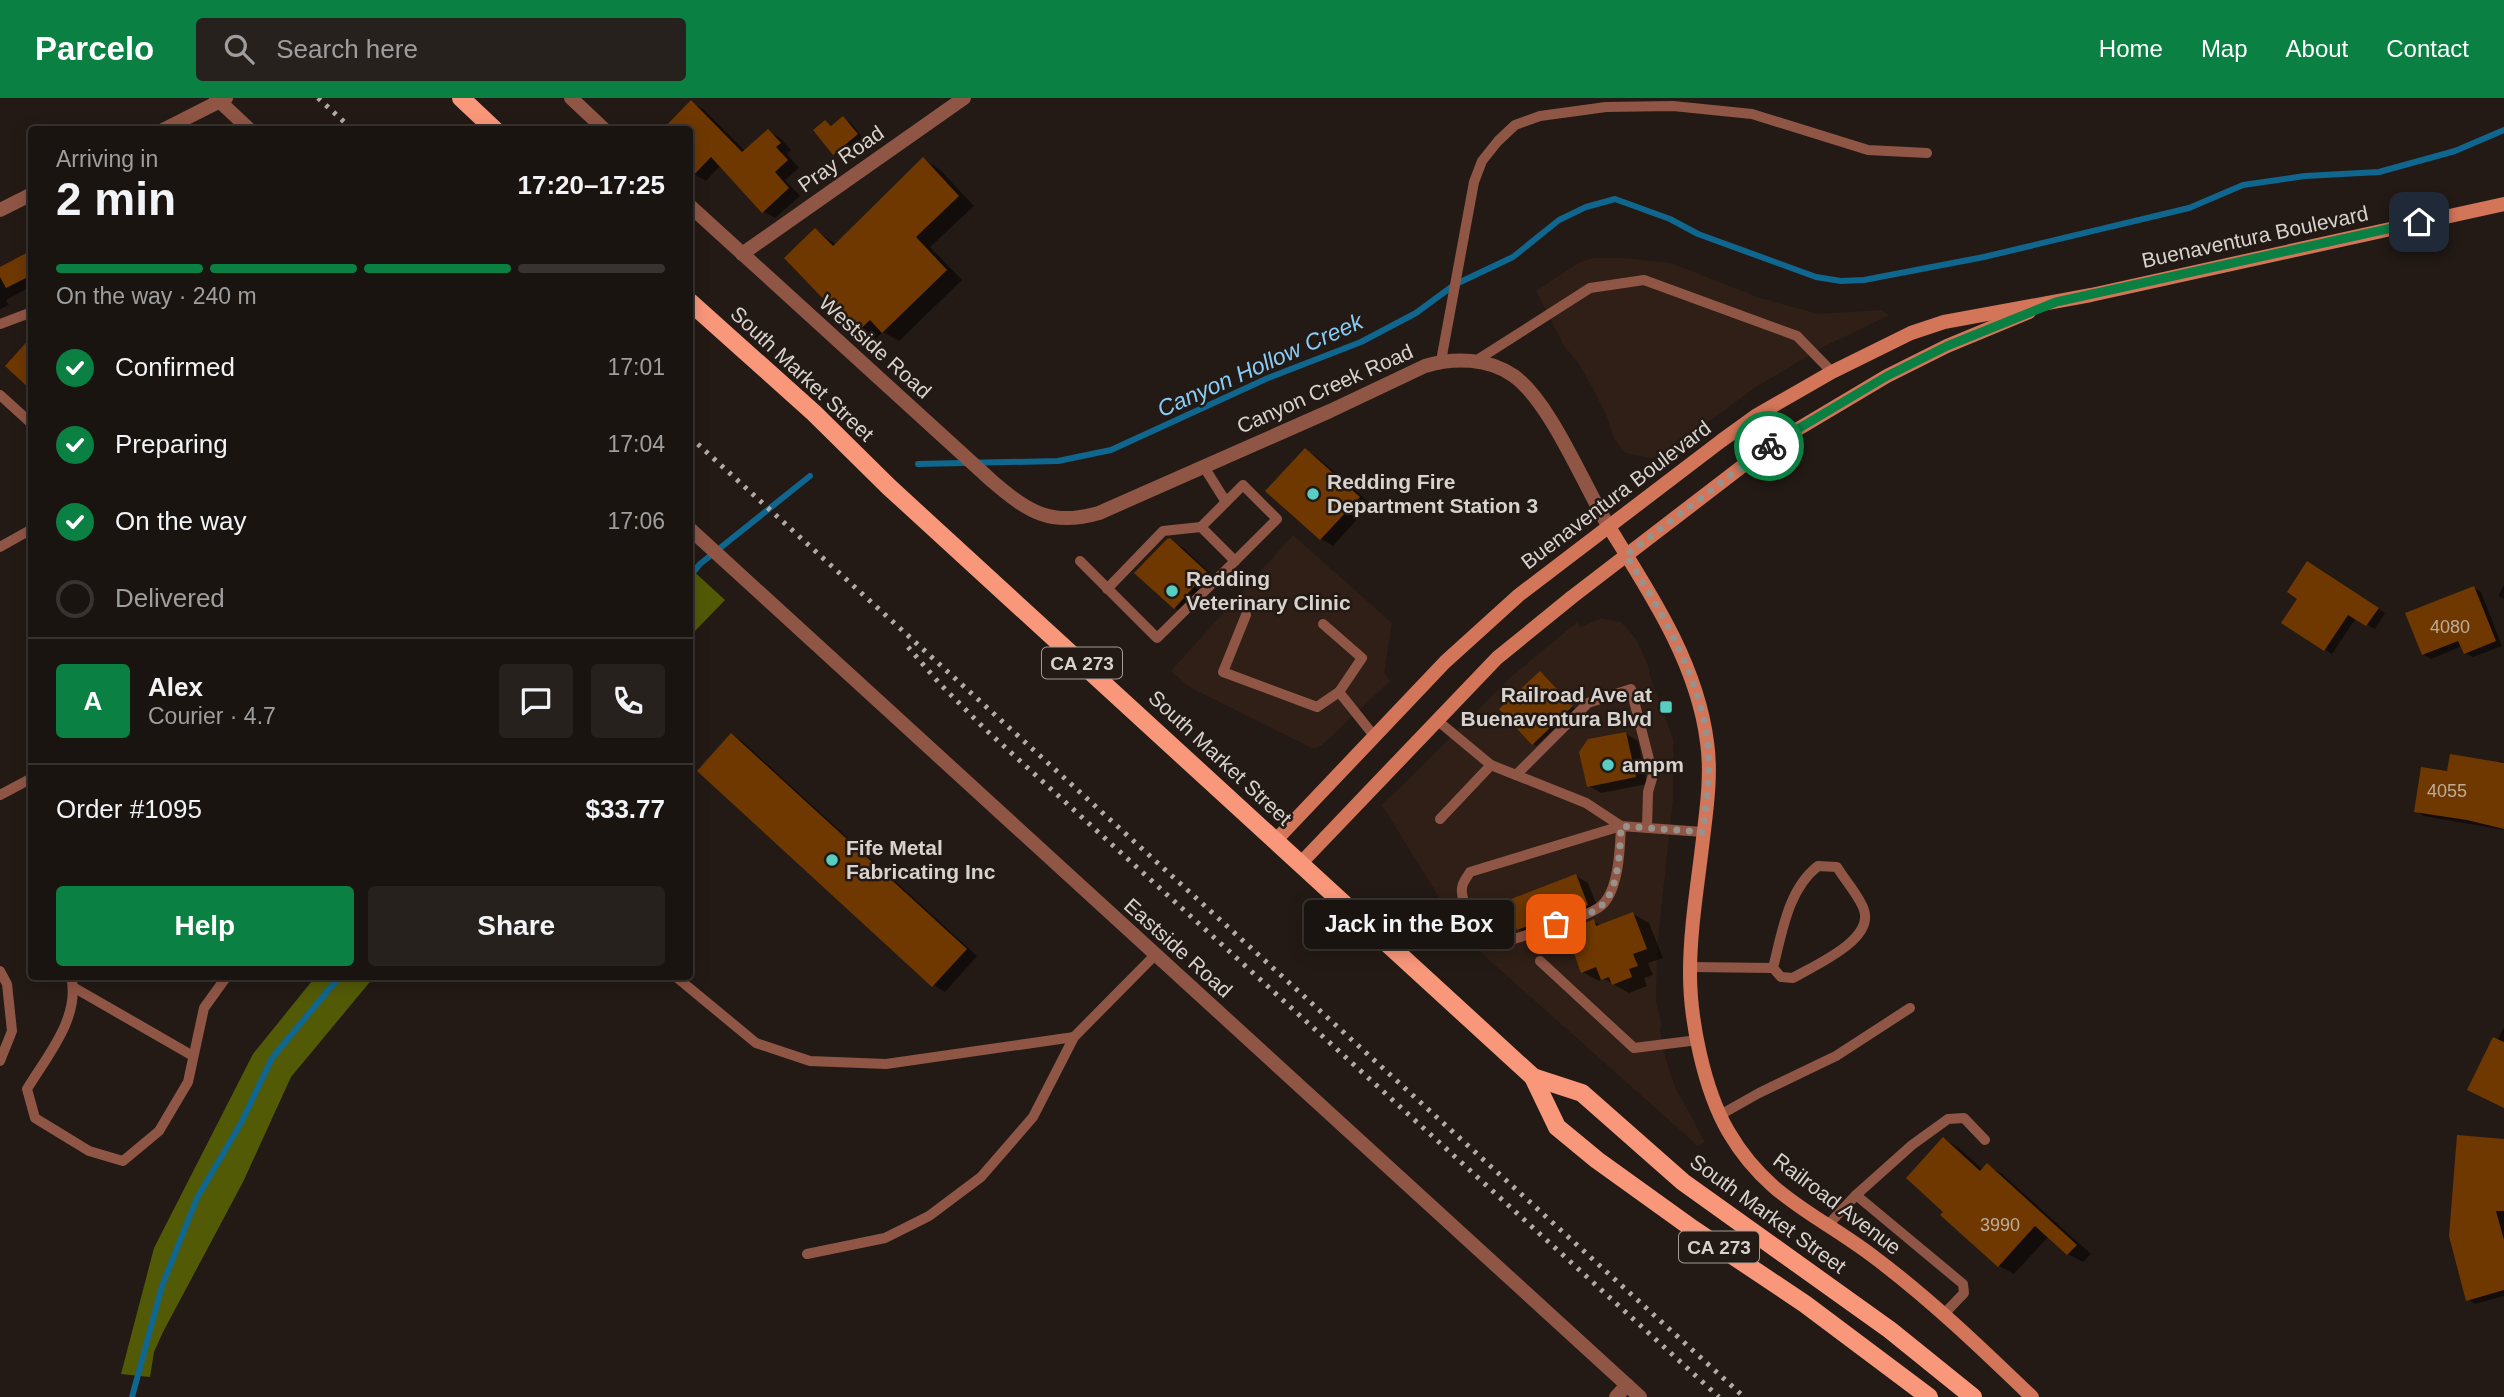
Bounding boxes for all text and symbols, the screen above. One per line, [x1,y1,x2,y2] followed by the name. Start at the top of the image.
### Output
[196,18,686,81] search box
[35,30,154,67] text: Parcelo
[220,30,258,68] icon: search
[276,34,418,64] text: Search here
[2099,35,2163,62] text: Home
[2201,35,2248,62] text: Map
[2286,35,2348,62] text: About
[2386,35,2469,62] text: Contact
[793,121,888,196] street label: Pray Road
[56,146,158,172] text: Arriving in
[518,170,665,200] text: 17:20–17:25
[56,173,176,225] text: 2 min
[2389,192,2449,252] pin
[2139,201,2370,272] street label: Buenaventura Boulevard
[2400,203,2438,241] icon: home
[56,283,257,309] text: On the way · 240 m
[815,291,936,403] street label: Westside Road
[726,302,879,446] street label: South Market Street
[1153,307,1368,422] water label: Canyon Hollow Creek
[1233,339,1416,438] street label: Canyon Creek Road
[56,349,94,387] icon: check
[115,352,235,382] text: Confirmed
[607,354,665,380] text: 17:01
[1734,411,1804,481] courier
[1516,416,1715,573] street label: Buenaventura Boulevard
[56,426,94,464] icon: check
[1750,427,1788,465] icon: bike
[115,429,228,459] text: Preparing
[607,431,665,457] text: 17:04
[1327,470,1538,517] place label: Redding Fire Department Station 3
[1305,486,1321,502] marker: Redding Fire Department Station 3
[56,503,94,541] icon: check
[115,506,247,536] text: On the way
[607,508,665,534] text: 17:06
[1186,567,1351,614] place label: Redding Veterinary Clinic
[115,583,225,613] text: Delivered
[1164,583,1180,599] marker: Redding Veterinary Clinic
[2430,617,2470,637] house number: 4080
[1042,648,1122,678] road number: CA 273
[499,664,573,738] button: chat
[591,664,665,738] button: phone
[148,672,203,702] text: Alex
[1461,683,1652,730] place label: Railroad Ave at Buenaventura Blvd
[84,686,102,716] text: A
[1144,686,1297,830] street label: South Market Street
[1658,699,1674,715] marker: Railroad Ave at Buenaventura Blvd
[148,703,276,729] text: Courier · 4.7
[1622,753,1684,776] place label: ampm
[1600,757,1616,773] marker: ampm
[2427,781,2467,801] house number: 4055
[56,794,202,824] text: Order #1095
[585,794,665,824] text: $33.77
[846,836,996,883] place label: Fife Metal Fabricating Inc
[824,852,840,868] marker: Fife Metal Fabricating Inc
[56,886,354,966] button: Help
[368,886,665,966] button: Share
[1120,893,1237,1002] street label: Eastside Road
[1526,894,1586,954] pin
[1304,900,1514,948] callout: Jack in the Box
[1537,905,1575,943] icon: bag
[1325,911,1493,937] text: Jack in the Box
[1769,1148,1906,1259] street label: Railroad Avenue
[1686,1149,1851,1278] street label: South Market Street
[1980,1215,2020,1235] house number: 3990
[1679,1232,1759,1262] road number: CA 273

